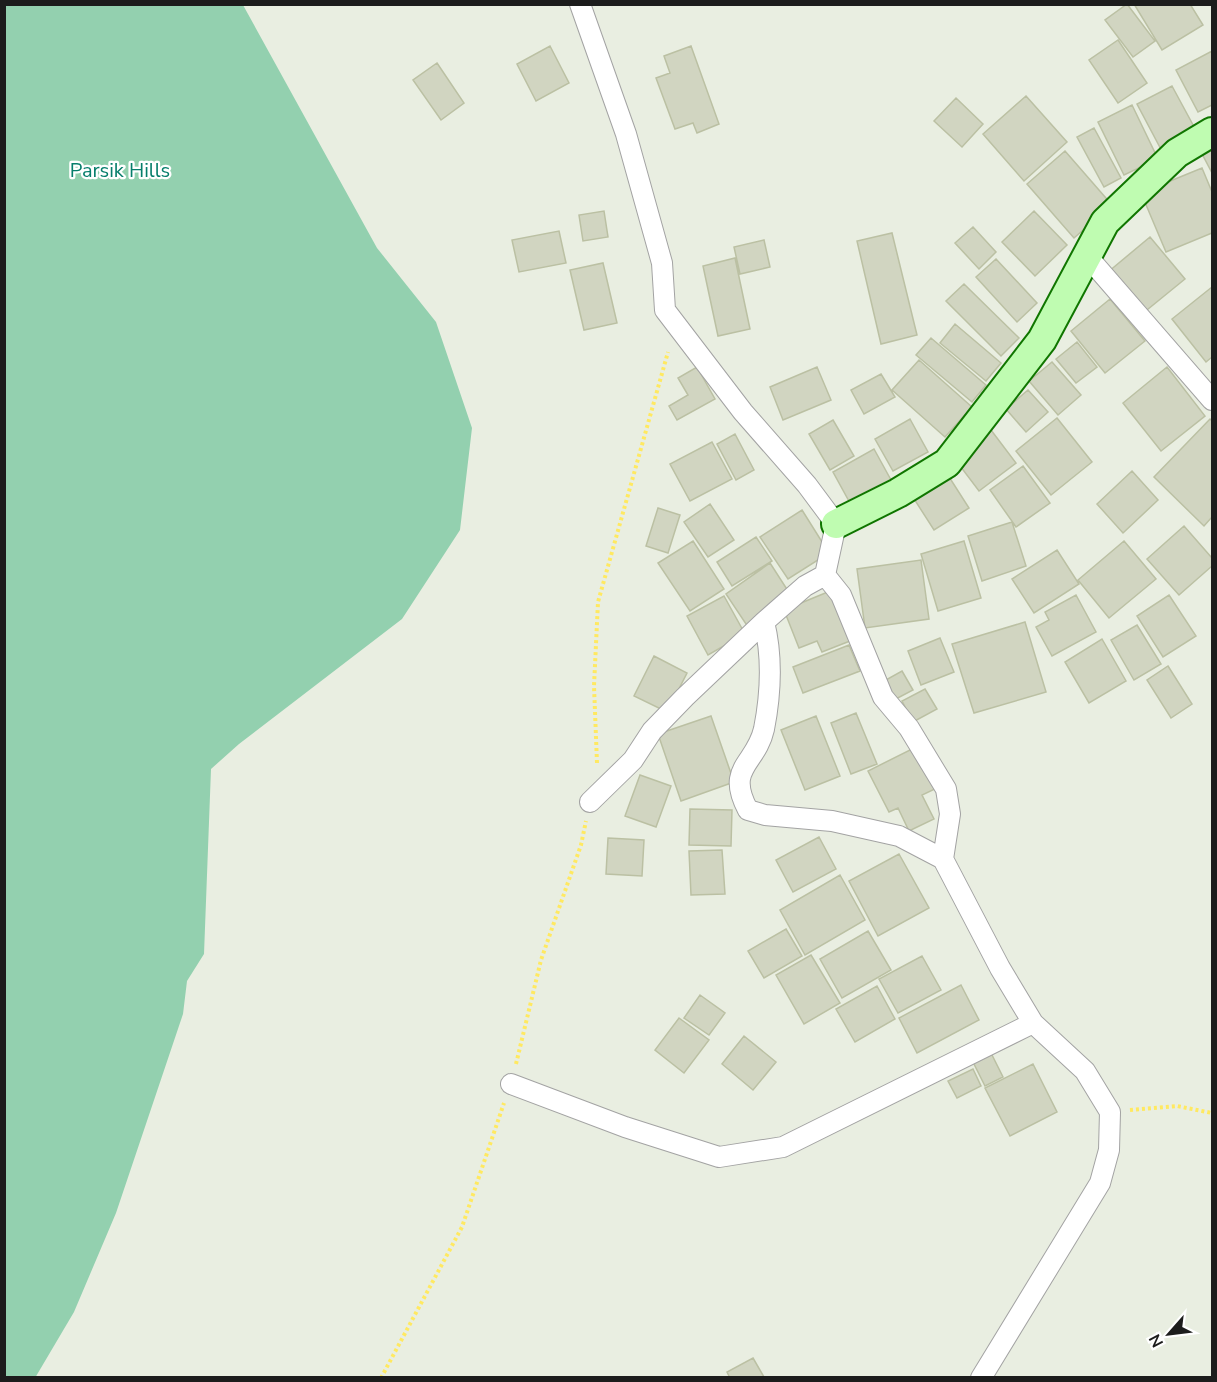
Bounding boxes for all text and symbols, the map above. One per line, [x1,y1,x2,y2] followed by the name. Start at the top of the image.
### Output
[70,157,170,184] park label: Parsik Hills
[1139,1304,1199,1364] north arrow
[1144,1330,1169,1351] text: N

